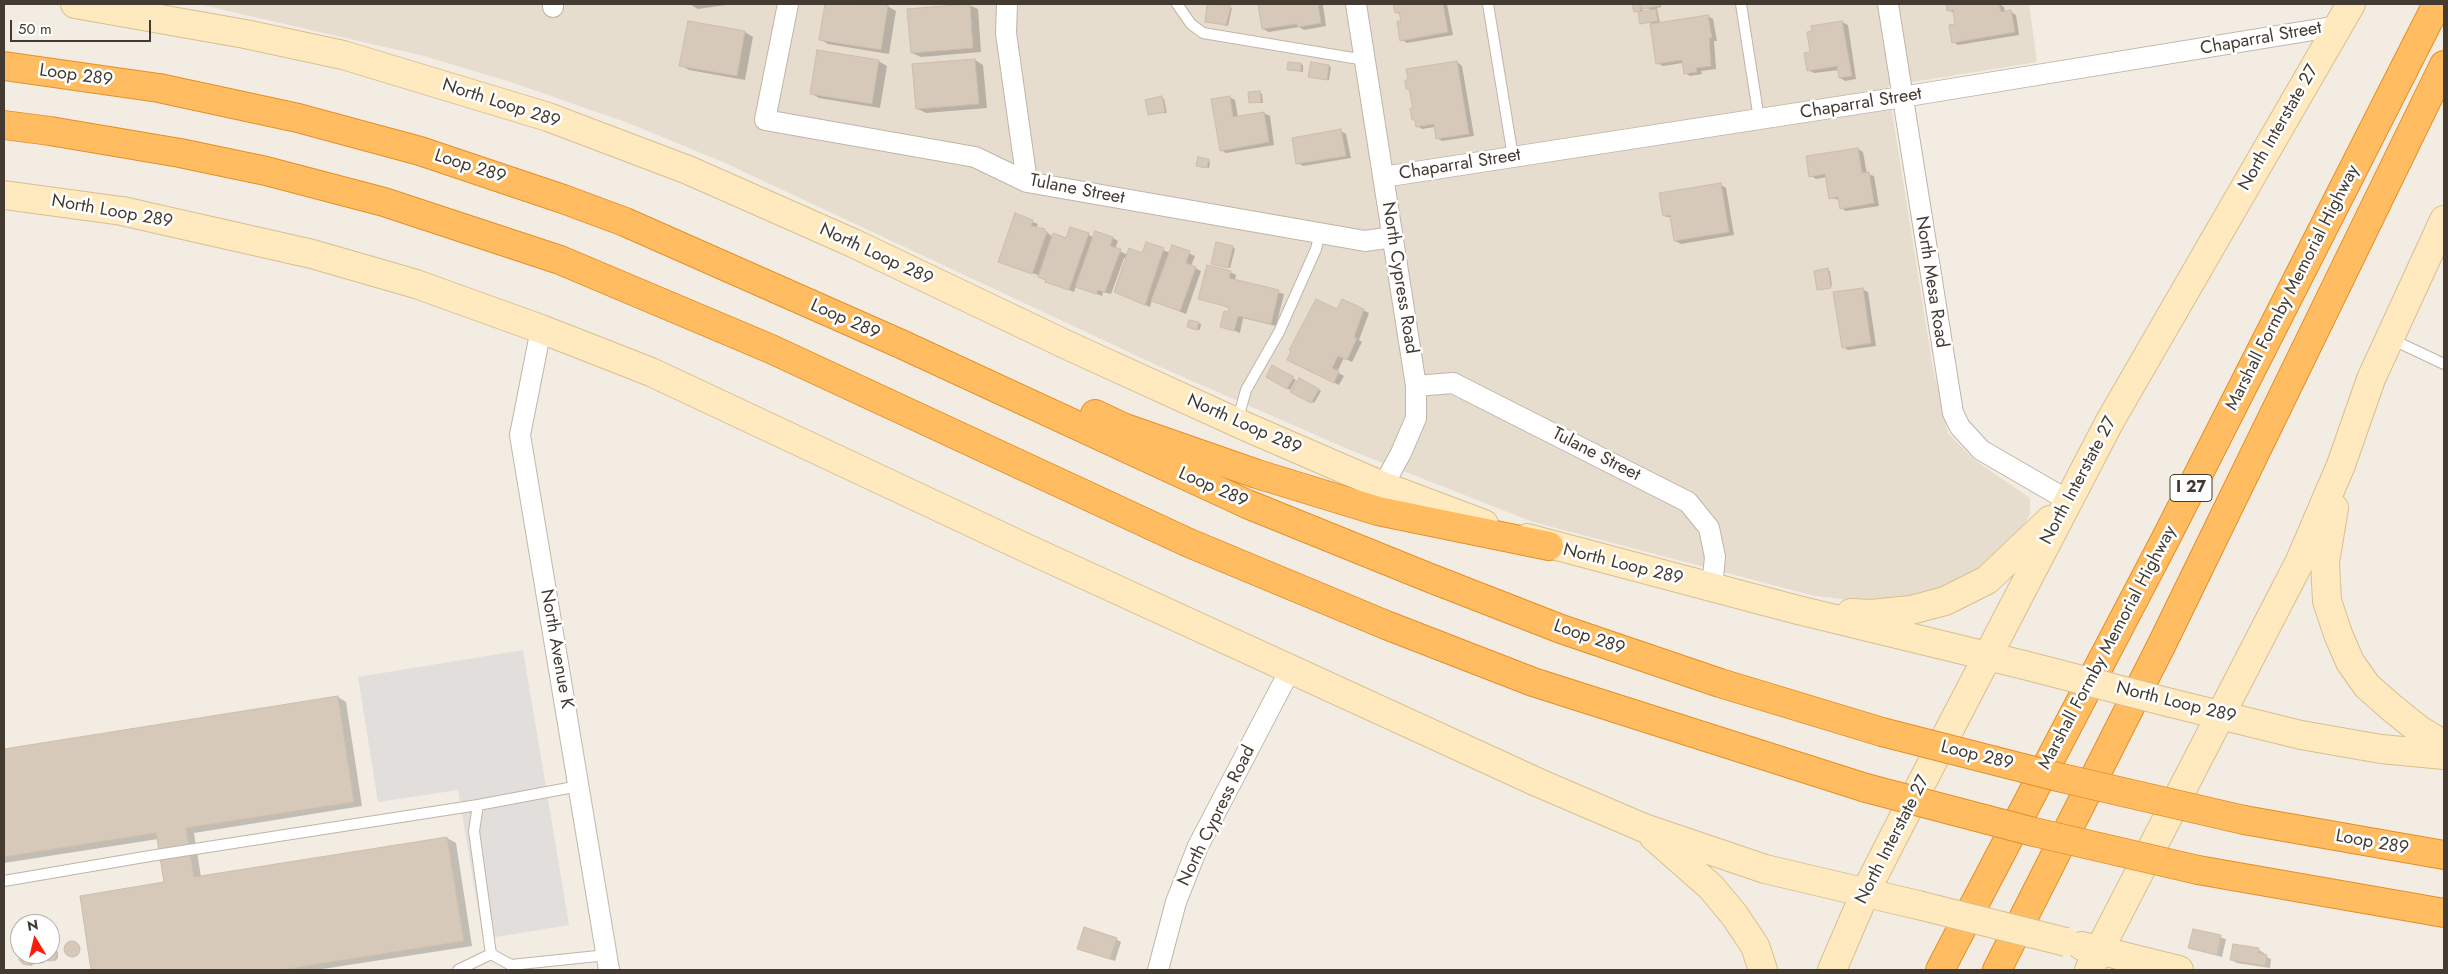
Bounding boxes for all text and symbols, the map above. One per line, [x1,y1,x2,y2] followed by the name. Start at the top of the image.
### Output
[12,10,154,42] scale bar
[18,18,52,40] text: 50 m
[2199,18,2323,60] street label: Chaparral Street
[38,60,114,92] street label: Loop 289
[2234,61,2324,195] street label: North Interstate 27
[439,75,563,133] street label: North Loop 289
[1799,84,1923,124] street label: Chaparral Street
[432,145,508,189] street label: Loop 289
[1398,145,1522,185] street label: Chaparral Street
[2221,162,2365,414] street label: Marshall Formby Memorial Highway
[1028,170,1126,210] street label: Tulane Street
[50,191,174,233] street label: North Loop 289
[1376,200,1422,356] street label: North Cypress Road
[1910,215,1952,349] street label: North Mesa Road
[816,219,936,291] street label: North Loop 289
[807,295,883,345] street label: Loop 289
[1183,390,1305,460] street label: North Loop 289
[2036,413,2122,549] street label: North Interstate 27
[1548,424,1644,486] street label: Tulane Street
[1175,463,1251,513] street label: Loop 289
[2170,474,2212,502] road number: I 27
[2034,522,2182,774] street label: Marshall Formby Memorial Highway
[1561,540,1685,590] street label: North Loop 289
[535,588,577,710] street label: North Avenue K
[1551,616,1627,660] street label: Loop 289
[2114,678,2238,728] street label: North Loop 289
[1939,737,2015,775] street label: Loop 289
[1174,742,1260,890] street label: North Cypress Road
[1851,772,1935,908] street label: North Interstate 27
[2334,826,2410,860] street label: Loop 289
[10,914,60,964] north arrow
[26,914,40,936] text: N

